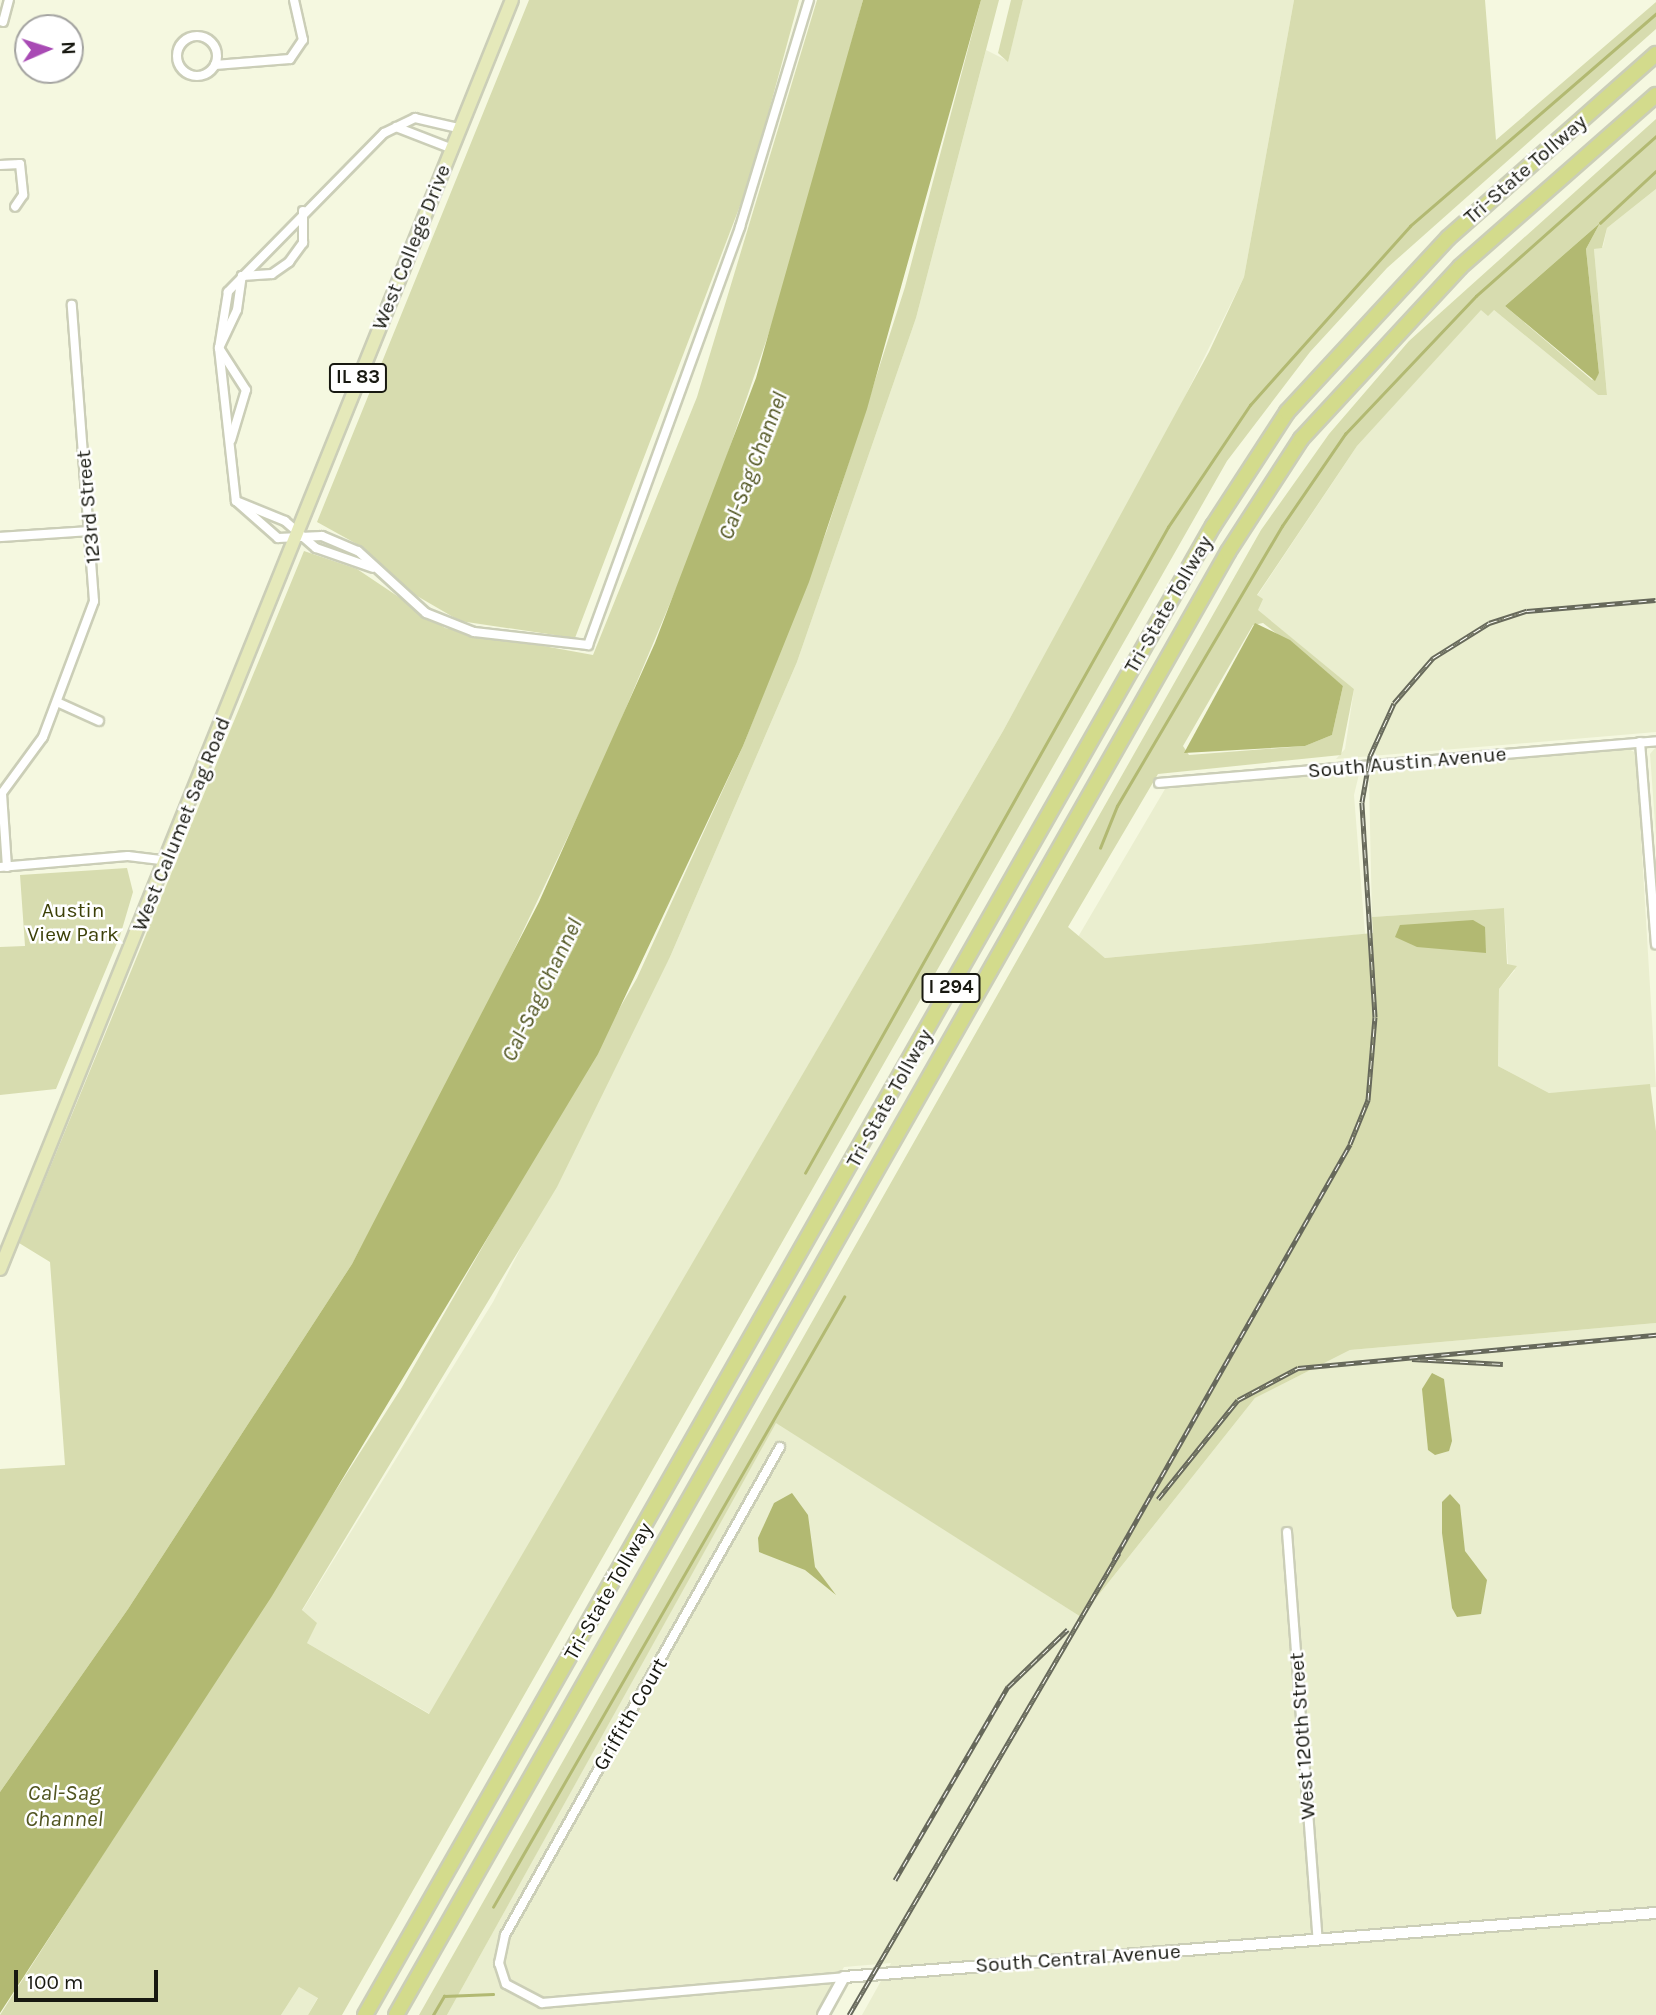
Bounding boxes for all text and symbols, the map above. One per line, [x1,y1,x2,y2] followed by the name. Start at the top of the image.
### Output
[14,14,84,84] north arrow
[57,41,79,55] text: N
[1458,109,1592,229] street label: Tri-State Tollway
[366,161,456,333] street label: West College Drive
[328,362,388,394] road number: IL 83
[712,388,794,544] water label: Cal-Sag Channel
[70,449,106,565] street label: 123rd Street
[1118,531,1218,677] street label: Tri-State Tollway
[127,713,235,935] street label: West Calumet Sag Road
[1307,741,1507,783] street label: South Austin Avenue
[27,897,119,947] park label: Austin View Park
[495,914,589,1066] water label: Cal-Sag Channel
[921,972,981,1004] road number: I 294
[841,1024,937,1172] street label: Tri-State Tollway
[558,1518,658,1664] street label: Tri-State Tollway
[1284,1652,1320,1820] street label: West 120th Street
[588,1653,672,1775] street label: Griffith Court
[25,1779,103,1833] water label: Cal-Sag Channel
[974,1938,1182,1978] street label: South Central Avenue
[18,1955,161,1999] scale bar
[27,1970,84,1994] text: 100 m

